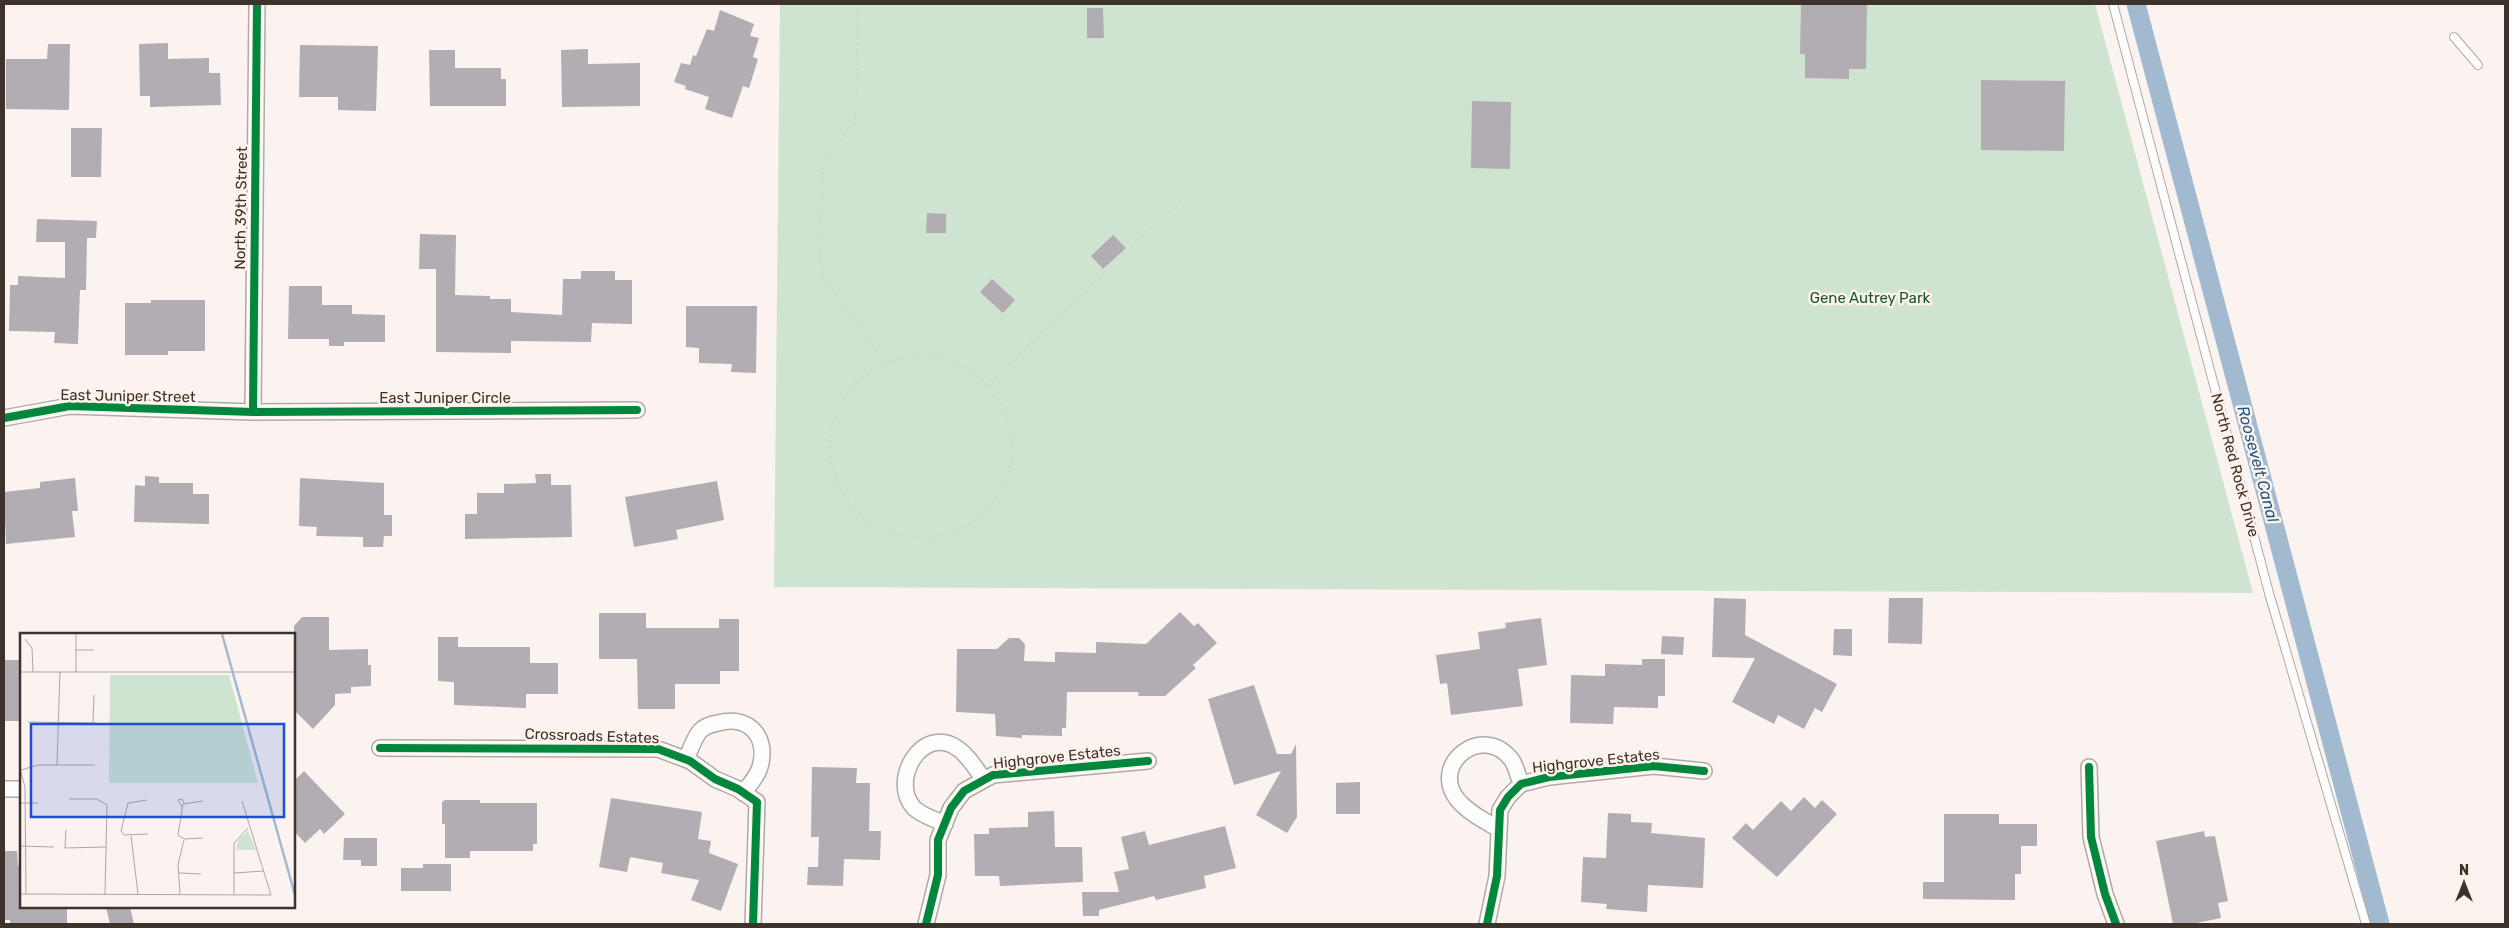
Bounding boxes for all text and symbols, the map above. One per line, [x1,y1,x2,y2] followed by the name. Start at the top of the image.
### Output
[231,146,251,270] street label: North 39th Street
[1810,289,1931,307] park label: Gene Autrey Park
[60,386,196,406] street label: East Juniper Street
[379,389,511,407] street label: East Juniper Circle
[2207,391,2263,539] street label: North Red Rock Drive
[2233,404,2283,525] water label: Roosevelt Canal
[20,633,295,908] inset map
[524,725,660,747] street label: Crossroads Estates
[992,741,1122,773] street label: Highgrove Estates
[1531,745,1661,777] street label: Highgrove Estates
[2439,858,2489,908] north arrow
[2459,862,2469,879] text: N

